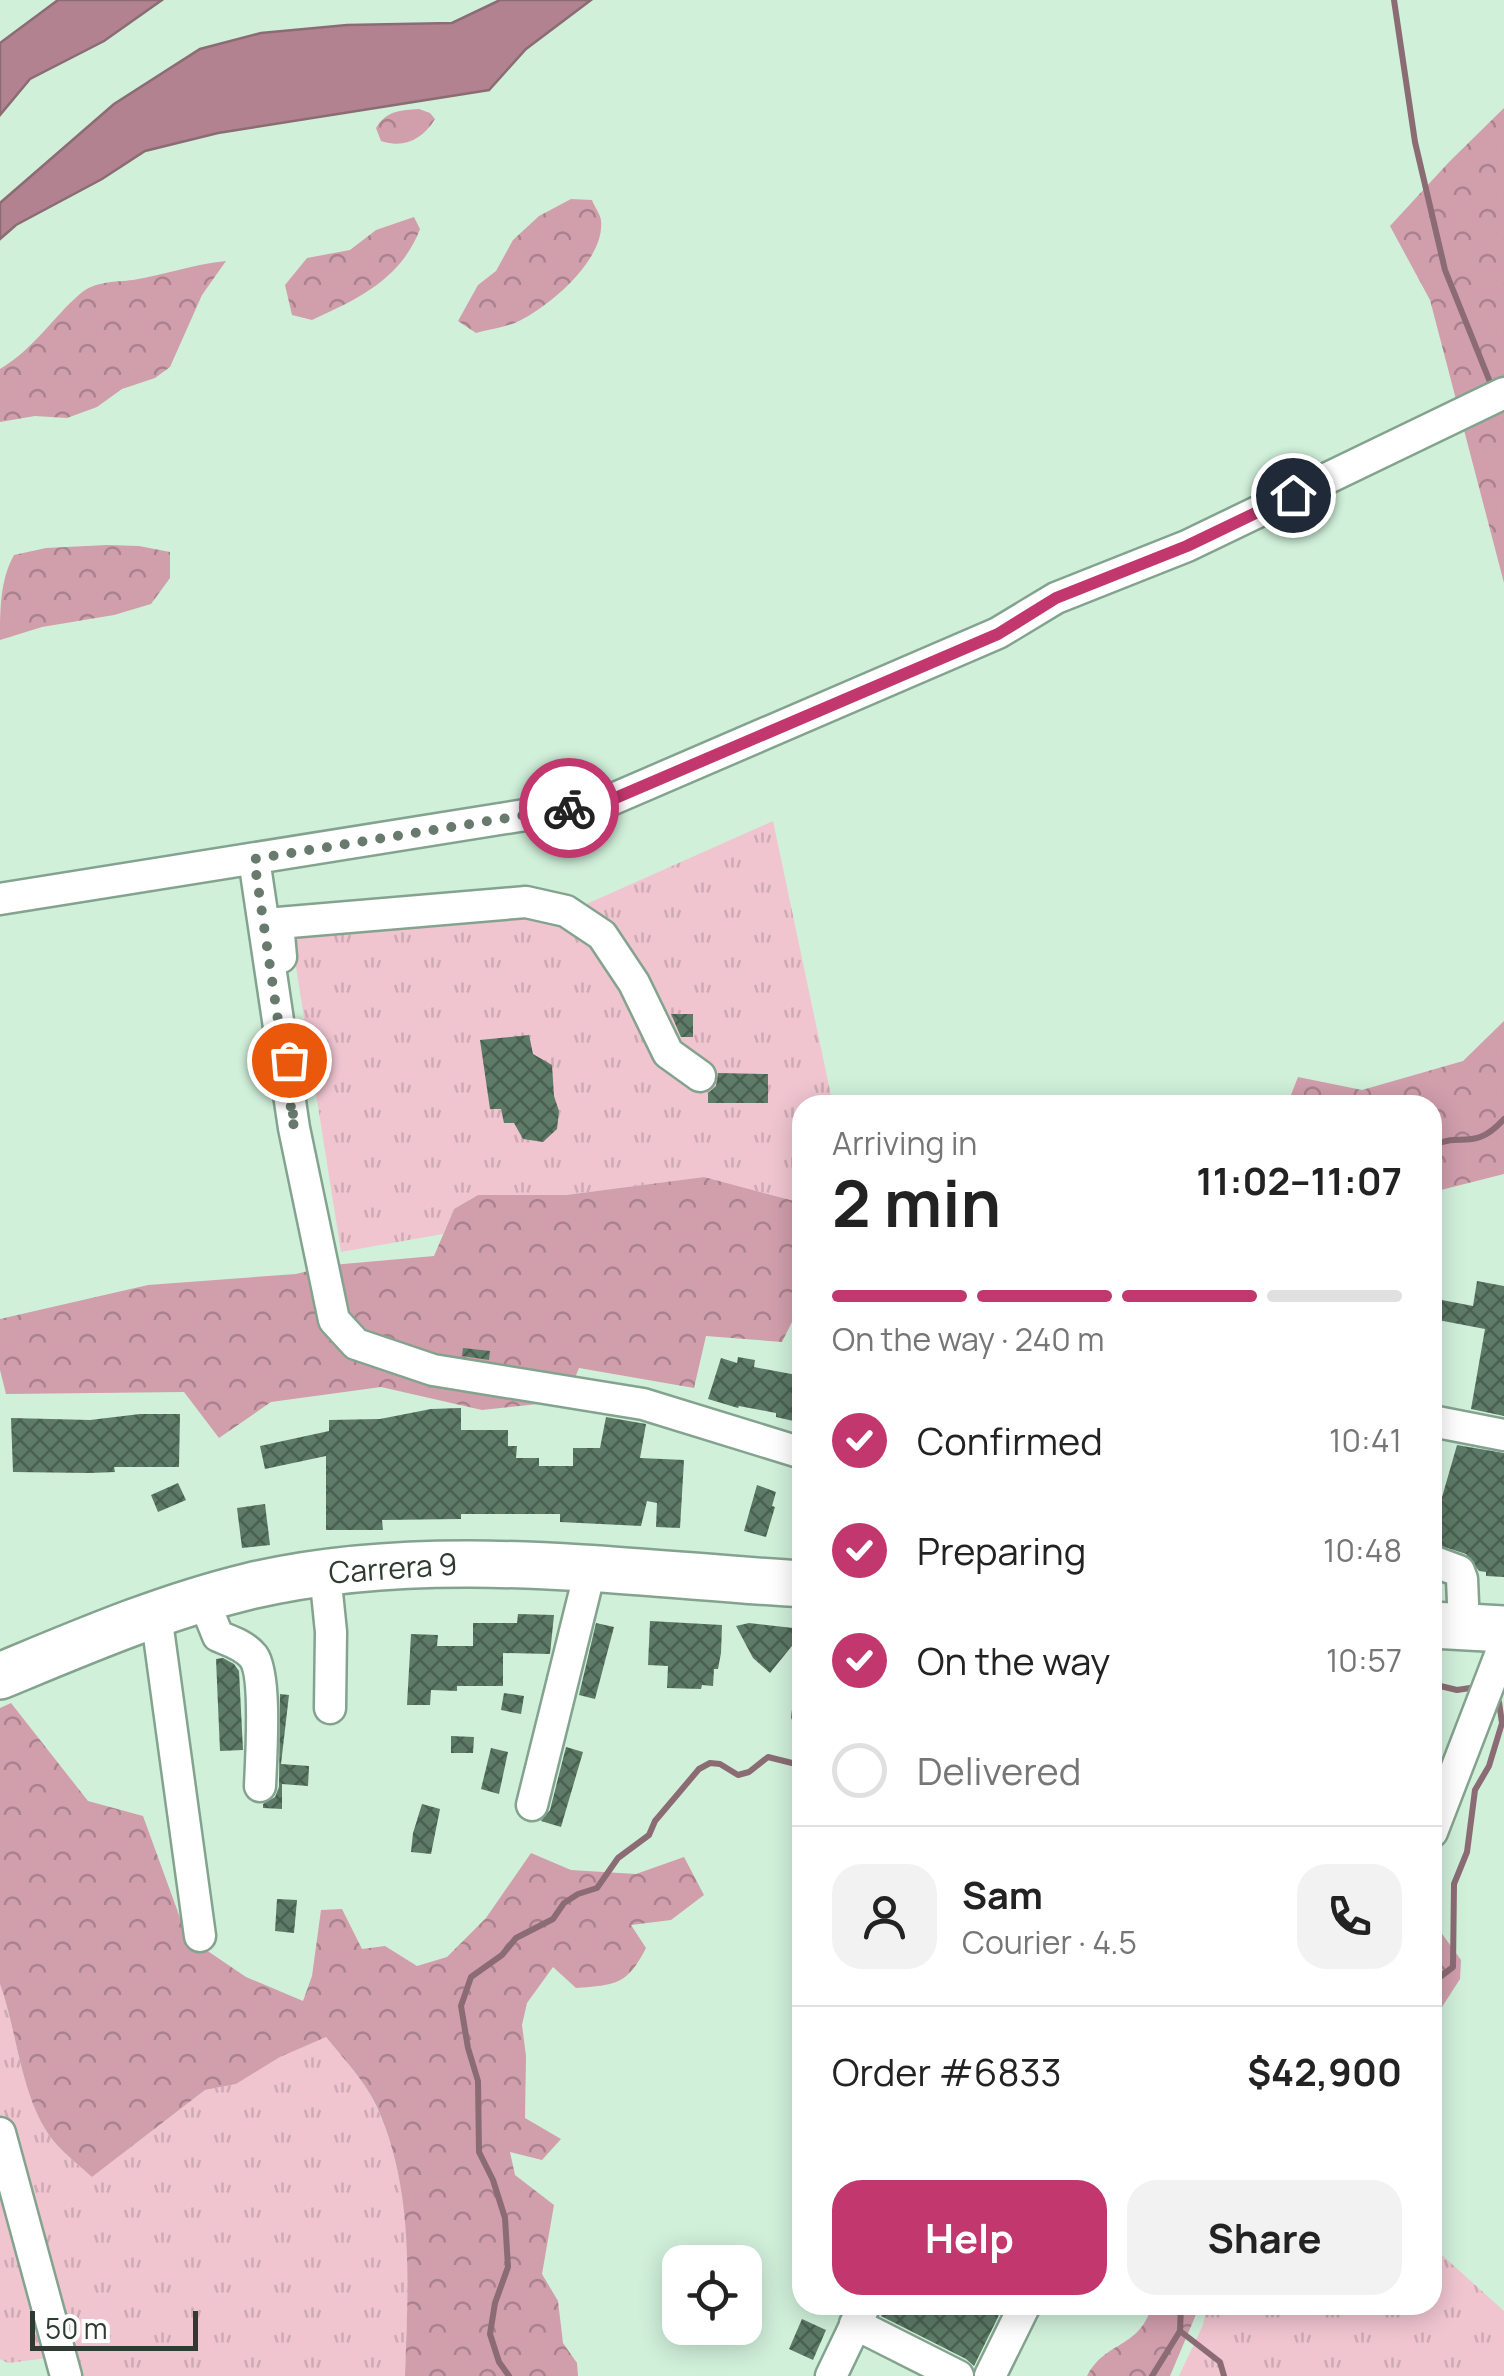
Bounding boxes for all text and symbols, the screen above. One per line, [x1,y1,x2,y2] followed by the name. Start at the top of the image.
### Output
[1251,453,1336,538] pin
[1266,468,1321,523] icon: home
[519,758,619,858] courier
[542,781,597,836] icon: bike
[247,1018,332,1103] pin
[262,1033,317,1088] icon: bag
[832,1121,977,1165] text: Arriving in
[1196,1154,1402,1206] text: 11:02–11:07
[832,1158,1001,1247] text: 2 min
[832,1317,1104,1361] text: On the way · 240 m
[832,1413,887,1468] icon: check
[917,1414,1103,1466] text: Confirmed
[1329,1418,1402,1462] text: 10:41
[832,1523,887,1578] icon: check
[917,1524,1086,1576] text: Preparing
[1323,1528,1402,1572] text: 10:48
[327,1543,458,1592] street label: Carrera 9
[832,1633,887,1688] icon: check
[917,1634,1110,1686] text: On the way
[1326,1638,1402,1682] text: 10:57
[917,1744,1081,1796] text: Delivered
[832,1864,937,1969] button: person
[1297,1864,1402,1969] button: phone
[962,1868,1043,1920] text: Sam
[962,1920,1137,1964] text: Courier · 4.5
[832,2045,1061,2097] text: Order #6833
[1247,2045,1402,2097] text: $42,900
[832,2180,1107,2295] button: Help
[1127,2180,1402,2295] button: Share
[662,2245,762,2345] map controls
[662,2245,762,2345] button: locate
[30,2306,198,2350] scale bar
[45,2309,108,2347] text: 50 m

